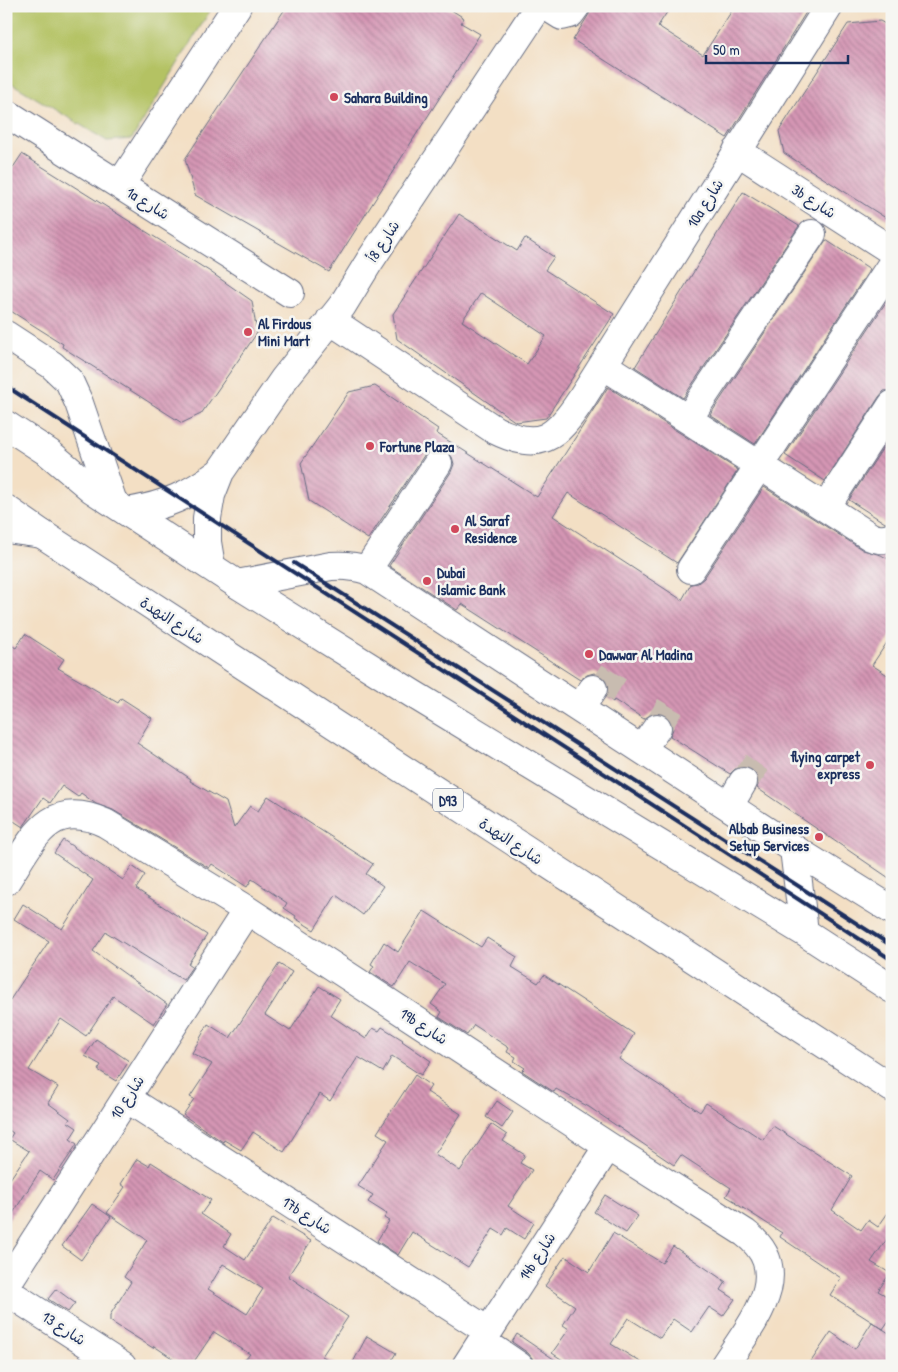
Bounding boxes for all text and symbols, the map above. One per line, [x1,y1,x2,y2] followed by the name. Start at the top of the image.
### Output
[706,32,848,64] scale bar
[713,39,740,60] text: 50 m
[344,87,428,109] place label: Sahara Building
[328,91,340,103] marker: Sahara Building
[682,175,728,231] street label: 10a شارع
[788,179,840,223] street label: 3b شارع
[122,182,174,224] street label: 1a شارع
[362,216,404,266] street label: شارع 8أ
[258,313,311,351] place label: Al Firdous Mini Mart
[242,326,254,338] marker: Al Firdous Mini Mart
[379,436,454,457] place label: Fortune Plaza
[364,440,376,452] marker: Fortune Plaza
[465,510,517,548] place label: Al Saraf Residence
[449,523,461,535] marker: Al Saraf Residence
[437,562,506,600] place label: Dubai Islamic Bank
[421,575,433,587] marker: Dubai Islamic Bank
[136,592,208,648] street label: شارع النهدة
[599,644,693,665] place label: Dawwar Al Madina
[583,648,595,660] marker: Dawwar Al Madina
[790,746,861,785] place label: flying carpet express
[864,759,876,771] marker: flying carpet express
[433,788,463,812] road number: D93
[475,813,547,869] street label: شارع النهدة
[729,818,809,857] place label: Albab Business Setup Services
[813,831,825,843] marker: Albab Business Setup Services
[396,1003,452,1049] street label: 19b شارع
[105,1071,149,1123] street label: شارع 10
[278,1191,336,1239] street label: 17b شارع
[514,1228,560,1284] street label: 14b شارع
[38,1306,90,1350] street label: شارع 13

